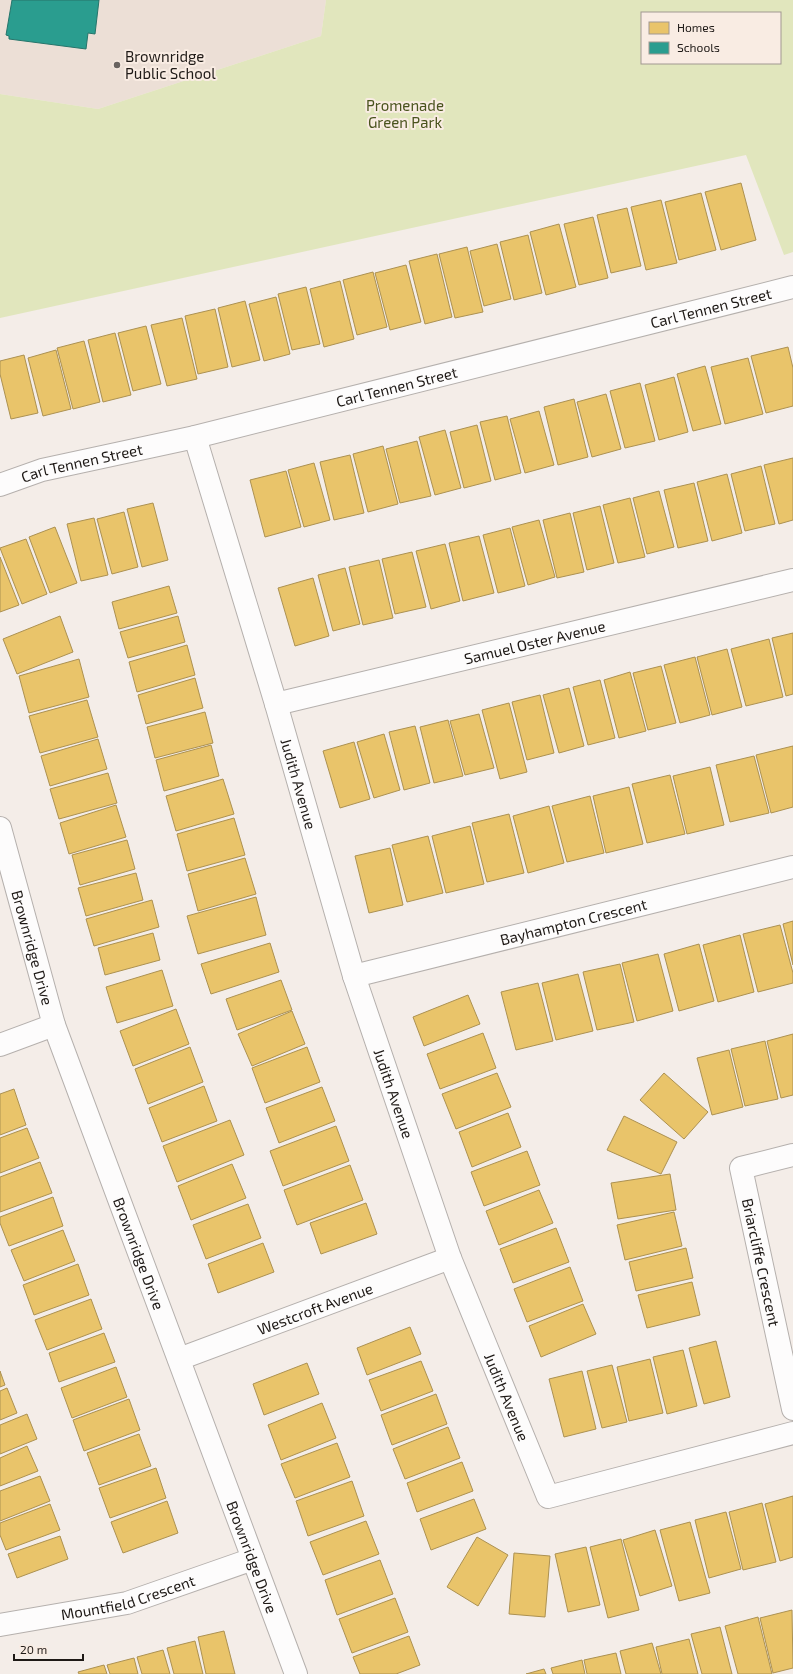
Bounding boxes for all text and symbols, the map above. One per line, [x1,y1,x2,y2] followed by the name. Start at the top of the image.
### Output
[641,12,781,64] legend
[677,20,715,34] text: Homes
[677,40,720,54] text: Schools
[125,47,216,82] place label: Brownridge Public School
[112,60,122,70] marker: Brownridge Public School
[366,96,444,131] park label: Promenade Green Park
[648,284,774,331] street label: Carl Tennen Street
[334,362,459,410] street label: Carl Tennen Street
[18,440,144,486] street label: Carl Tennen Street
[462,616,607,668] street label: Samuel Oster Avenue
[277,736,320,831] street label: Judith Avenue
[8,888,57,1007] street label: Brownridge Drive
[498,895,649,948] street label: Bayhampton Crescent
[370,1046,418,1141] street label: Judith Avenue
[110,1195,168,1312] street label: Brownridge Drive
[739,1197,784,1328] street label: Briarcliffe Crescent
[255,1279,375,1338] street label: Westcroft Avenue
[481,1350,533,1444] street label: Judith Avenue
[223,1498,281,1616] street label: Brownridge Drive
[60,1571,197,1623] street label: Mountfield Crescent
[14,1636,83,1662] scale bar
[20,1642,47,1656] text: 20 m

